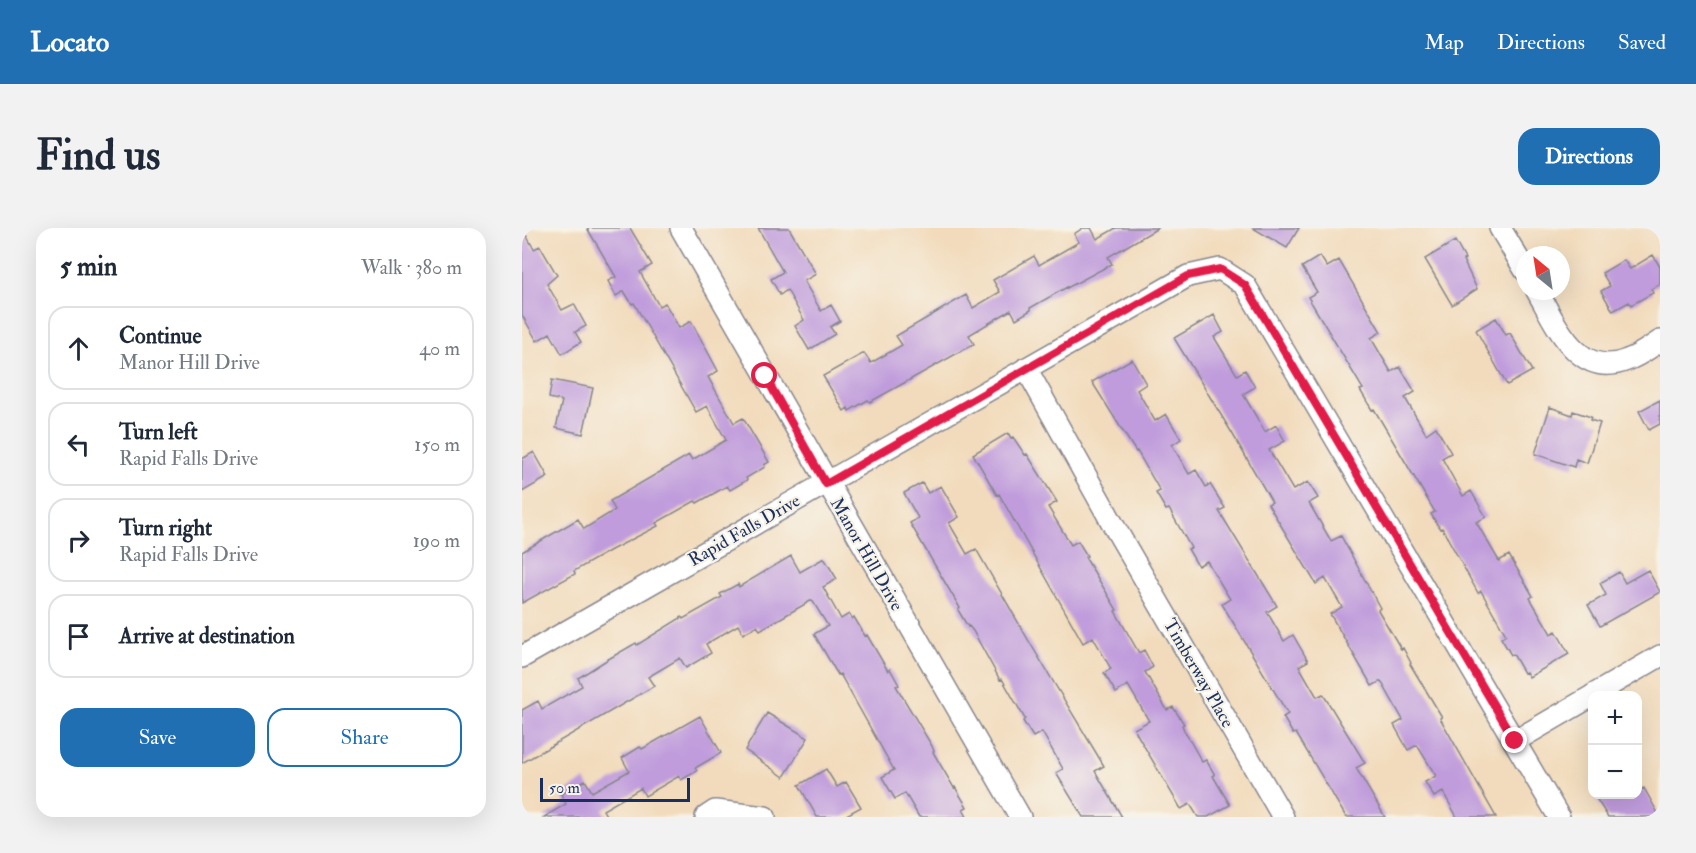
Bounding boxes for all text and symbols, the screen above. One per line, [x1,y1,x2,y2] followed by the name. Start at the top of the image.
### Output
[30,25,109,60] text: Locato
[1424,29,1464,56] text: Map
[1497,29,1585,56] text: Directions
[1618,29,1666,56] text: Saved
[1518,128,1660,185] button: Directions
[36,130,160,182] text: Find us
[1516,246,1570,300] north arrow
[60,251,117,283] text: 5 min
[361,255,462,280] text: Walk · 380 m
[119,322,202,350] text: Continue
[62,332,95,365] icon: ahead
[419,336,460,361] text: 40 m
[119,350,260,375] text: Manor Hill Drive
[751,362,777,388] route start
[119,418,198,446] text: Turn left
[62,428,95,461] icon: left
[414,432,460,457] text: 150 m
[119,446,258,471] text: Rapid Falls Drive
[684,489,805,572] street label: Rapid Falls Drive
[825,494,908,615] street label: Manor Hill Drive
[119,514,212,542] text: Turn right
[62,524,95,557] icon: right
[413,528,460,553] text: 190 m
[119,542,258,567] text: Rapid Falls Drive
[1158,615,1239,732] street label: Timberway Place
[62,620,95,653] icon: arrive
[119,622,295,650] text: Arrive at destination
[1588,691,1642,799] map controls
[1588,691,1642,745] button: +
[60,708,255,767] button: Save
[267,708,462,767] button: Share
[1501,727,1527,753] route end
[1588,745,1642,799] button: −
[540,775,690,802] scale bar
[549,778,580,798] text: 50 m

